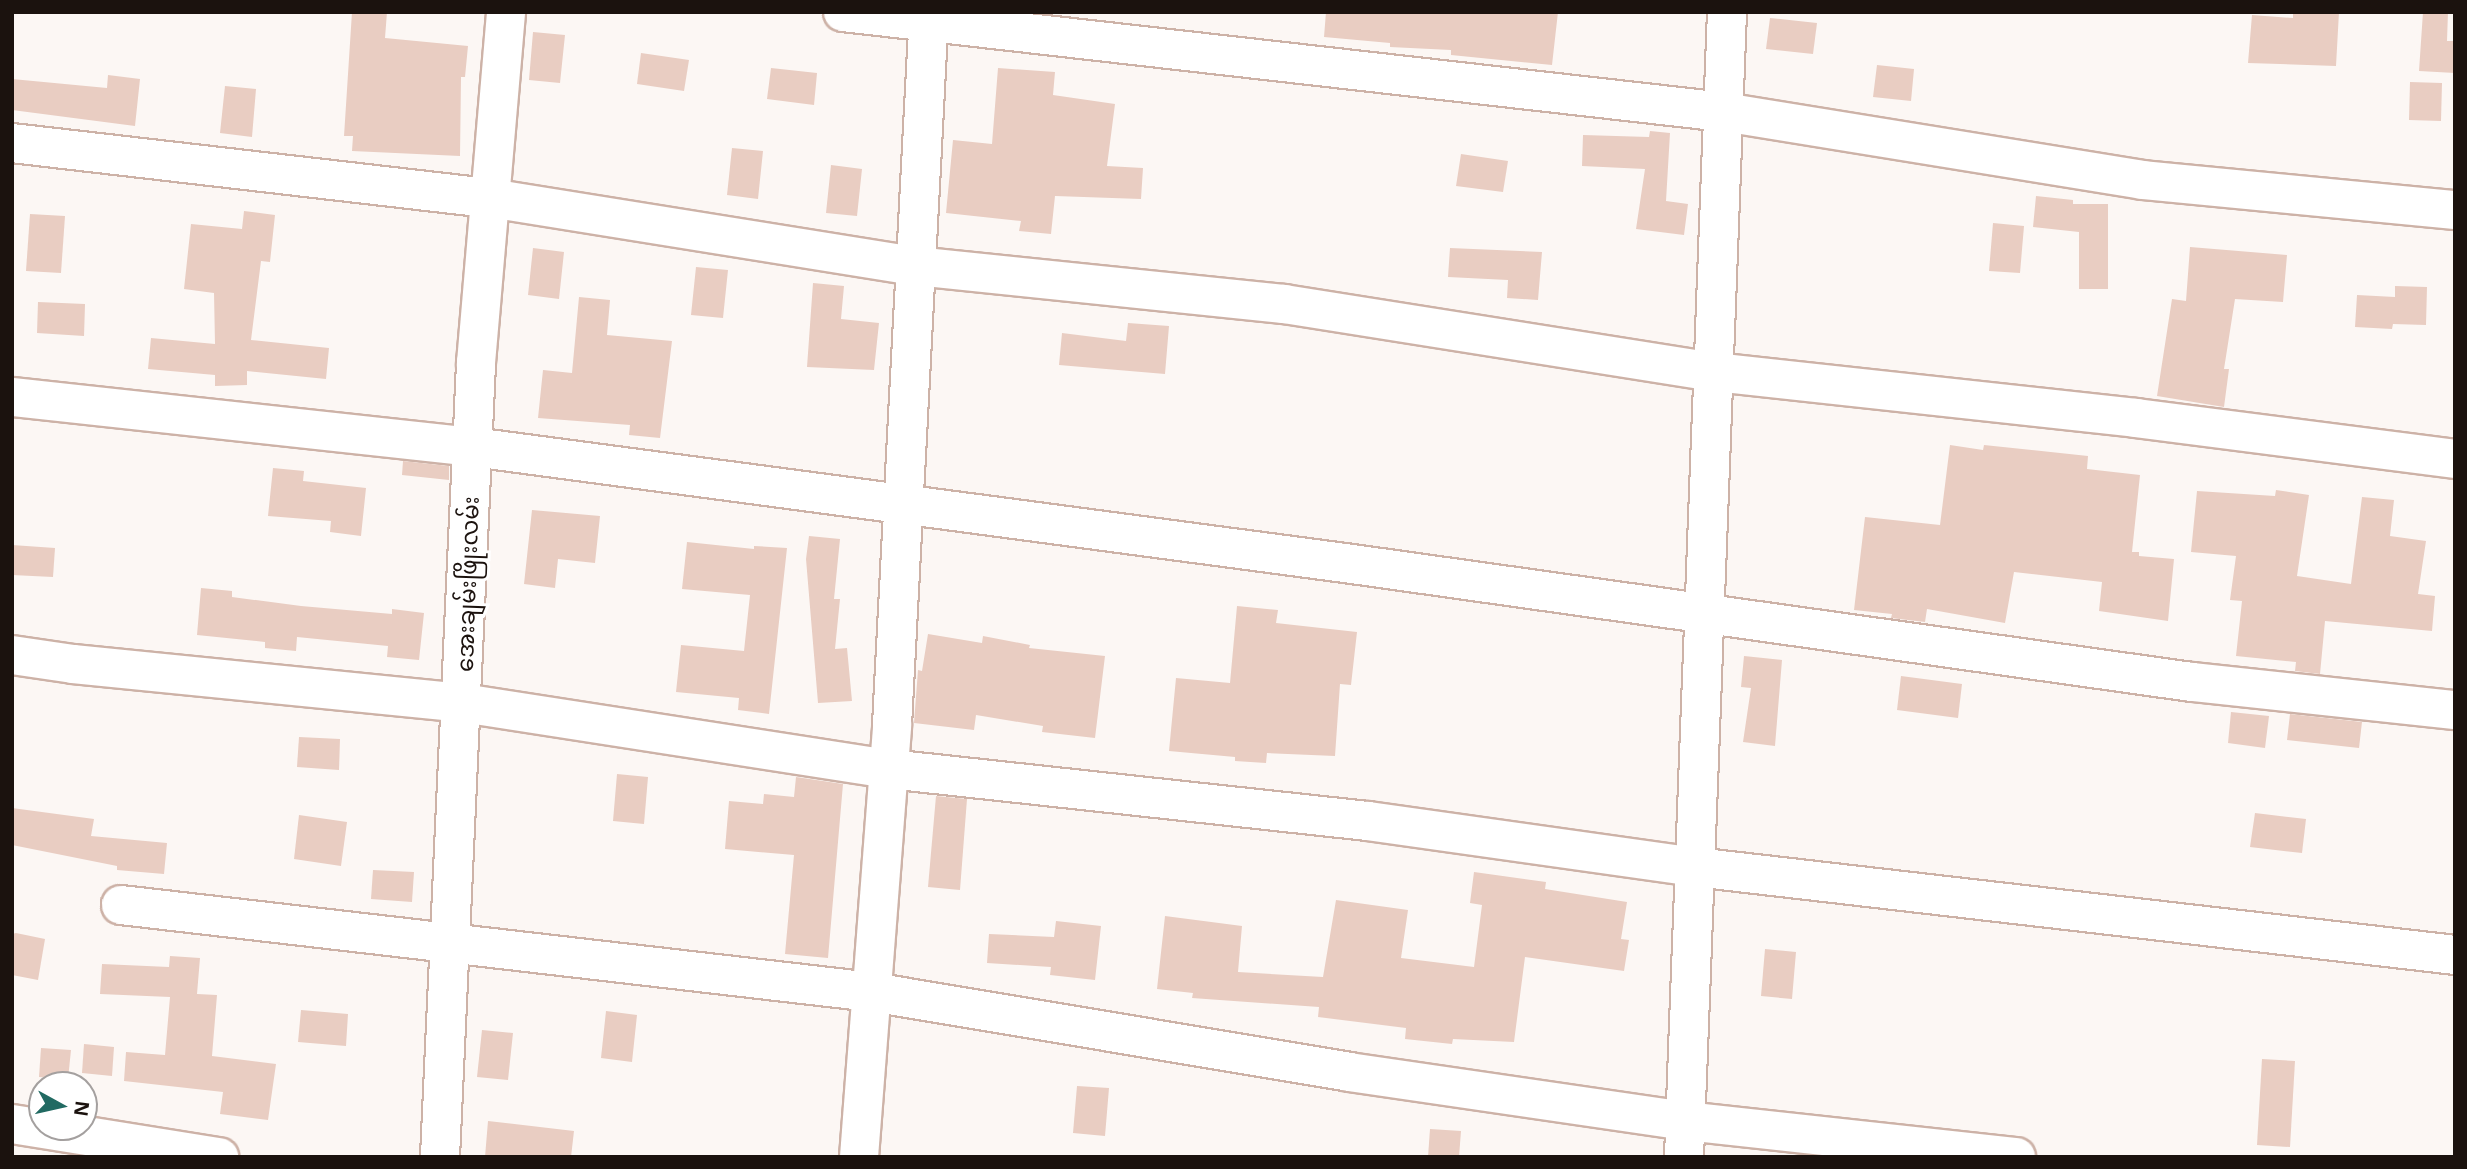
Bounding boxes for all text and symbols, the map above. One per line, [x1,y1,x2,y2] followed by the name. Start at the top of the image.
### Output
[450,496,484,672] street label: အေးချမ်းဖြိုးလမ်း
[28,1071,98,1141] north arrow
[68,1099,96,1118] text: N

